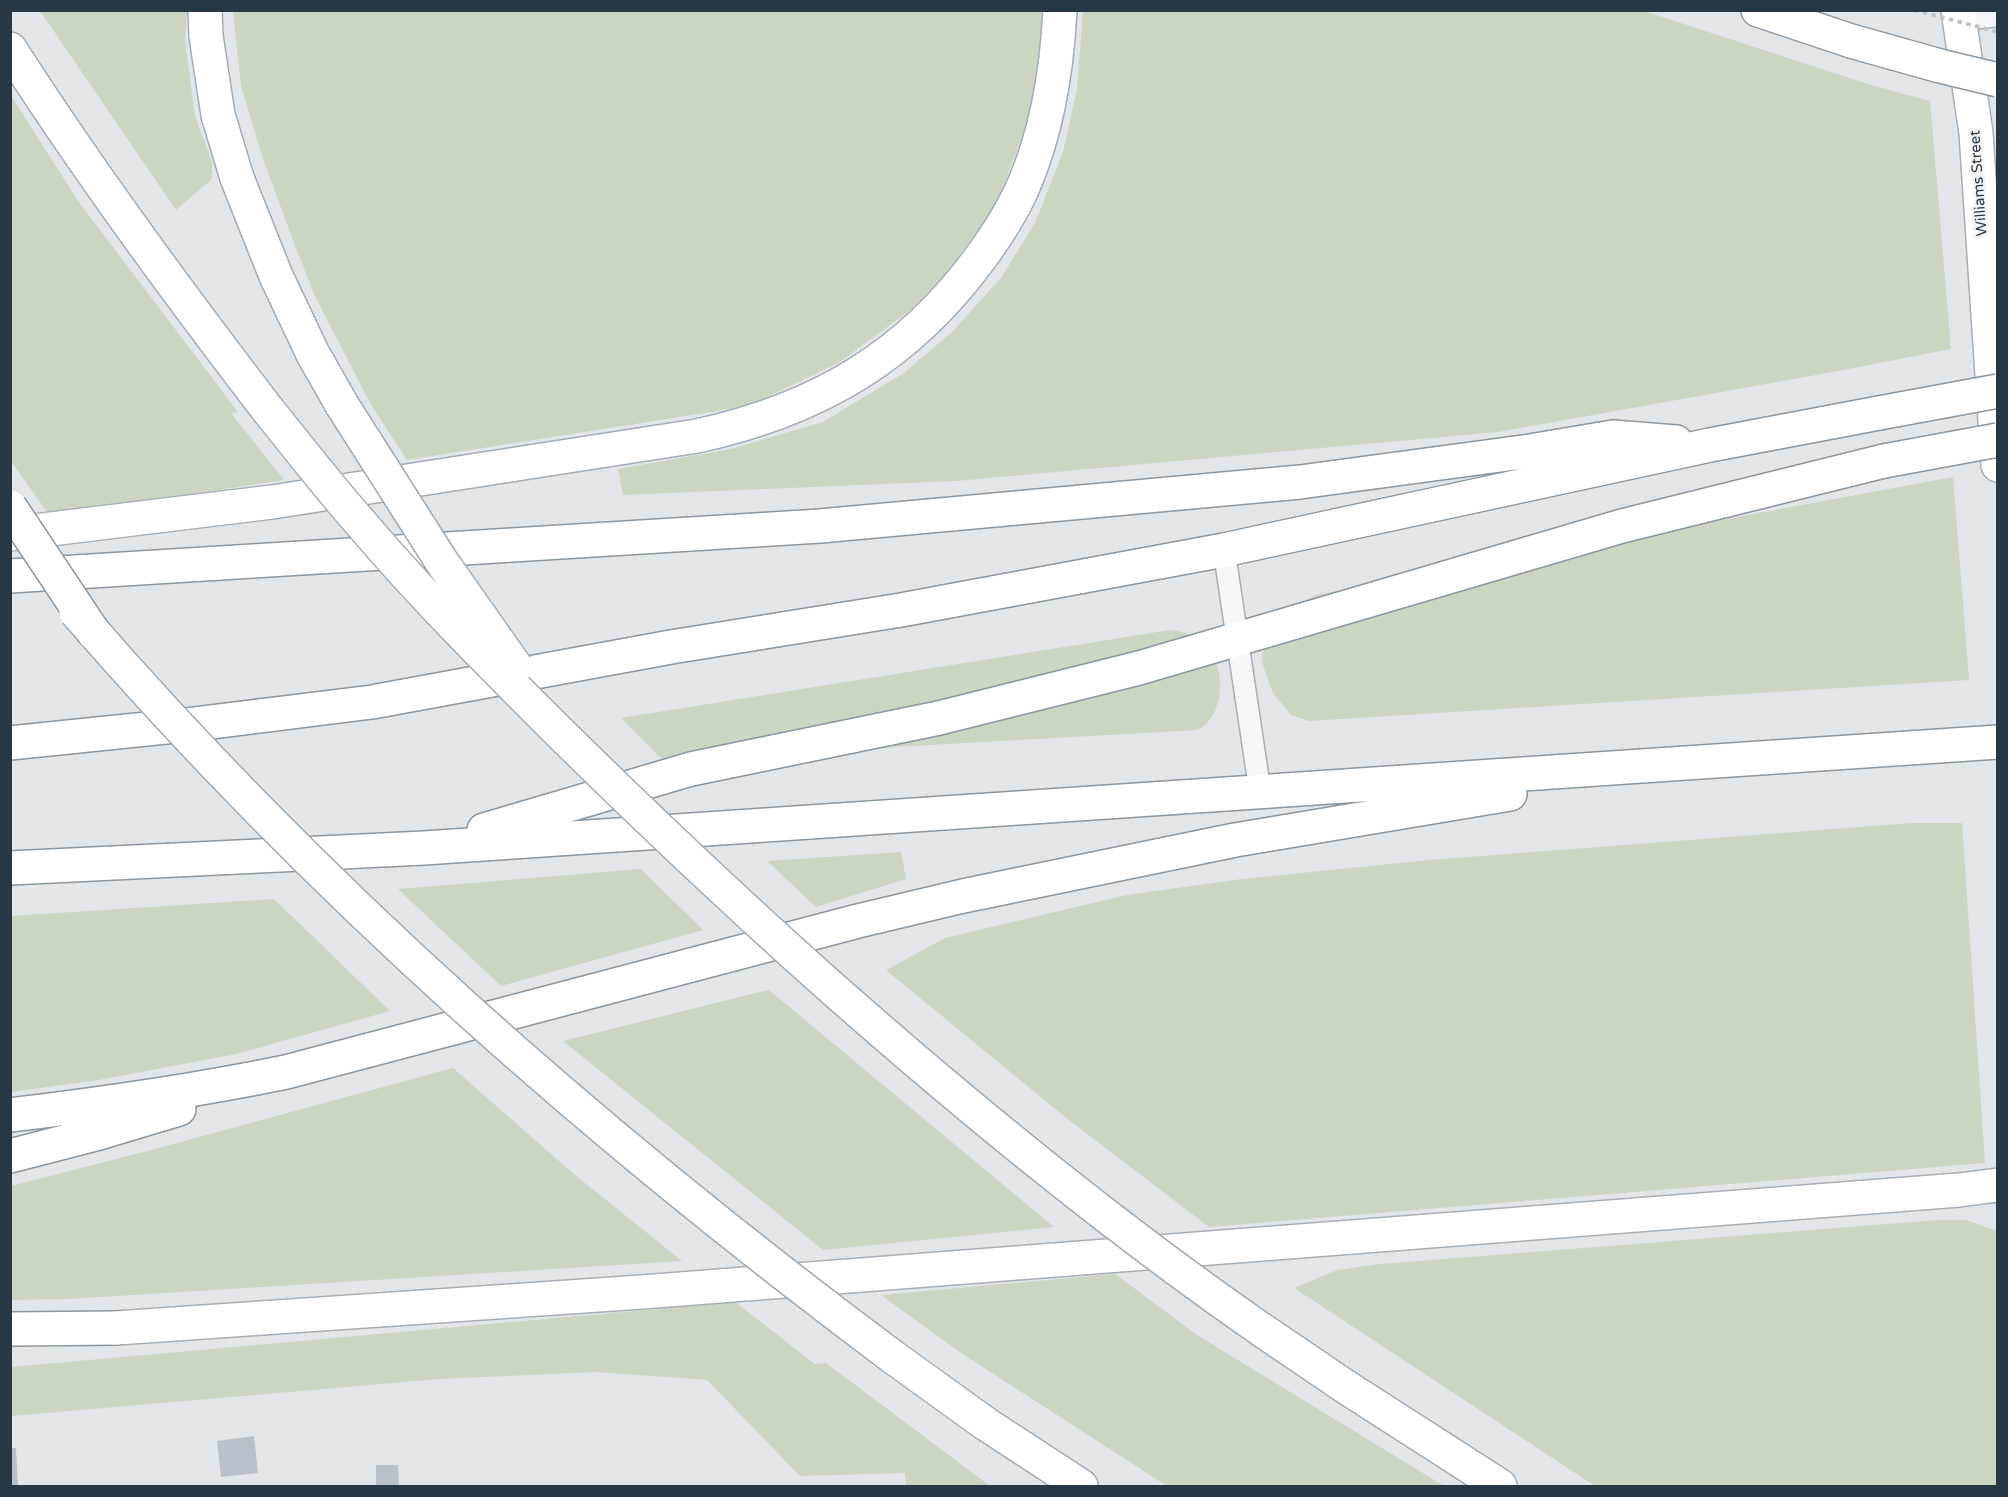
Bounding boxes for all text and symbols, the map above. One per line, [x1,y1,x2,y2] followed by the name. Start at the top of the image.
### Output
[1966,129,1992,237] street label: Williams Street

